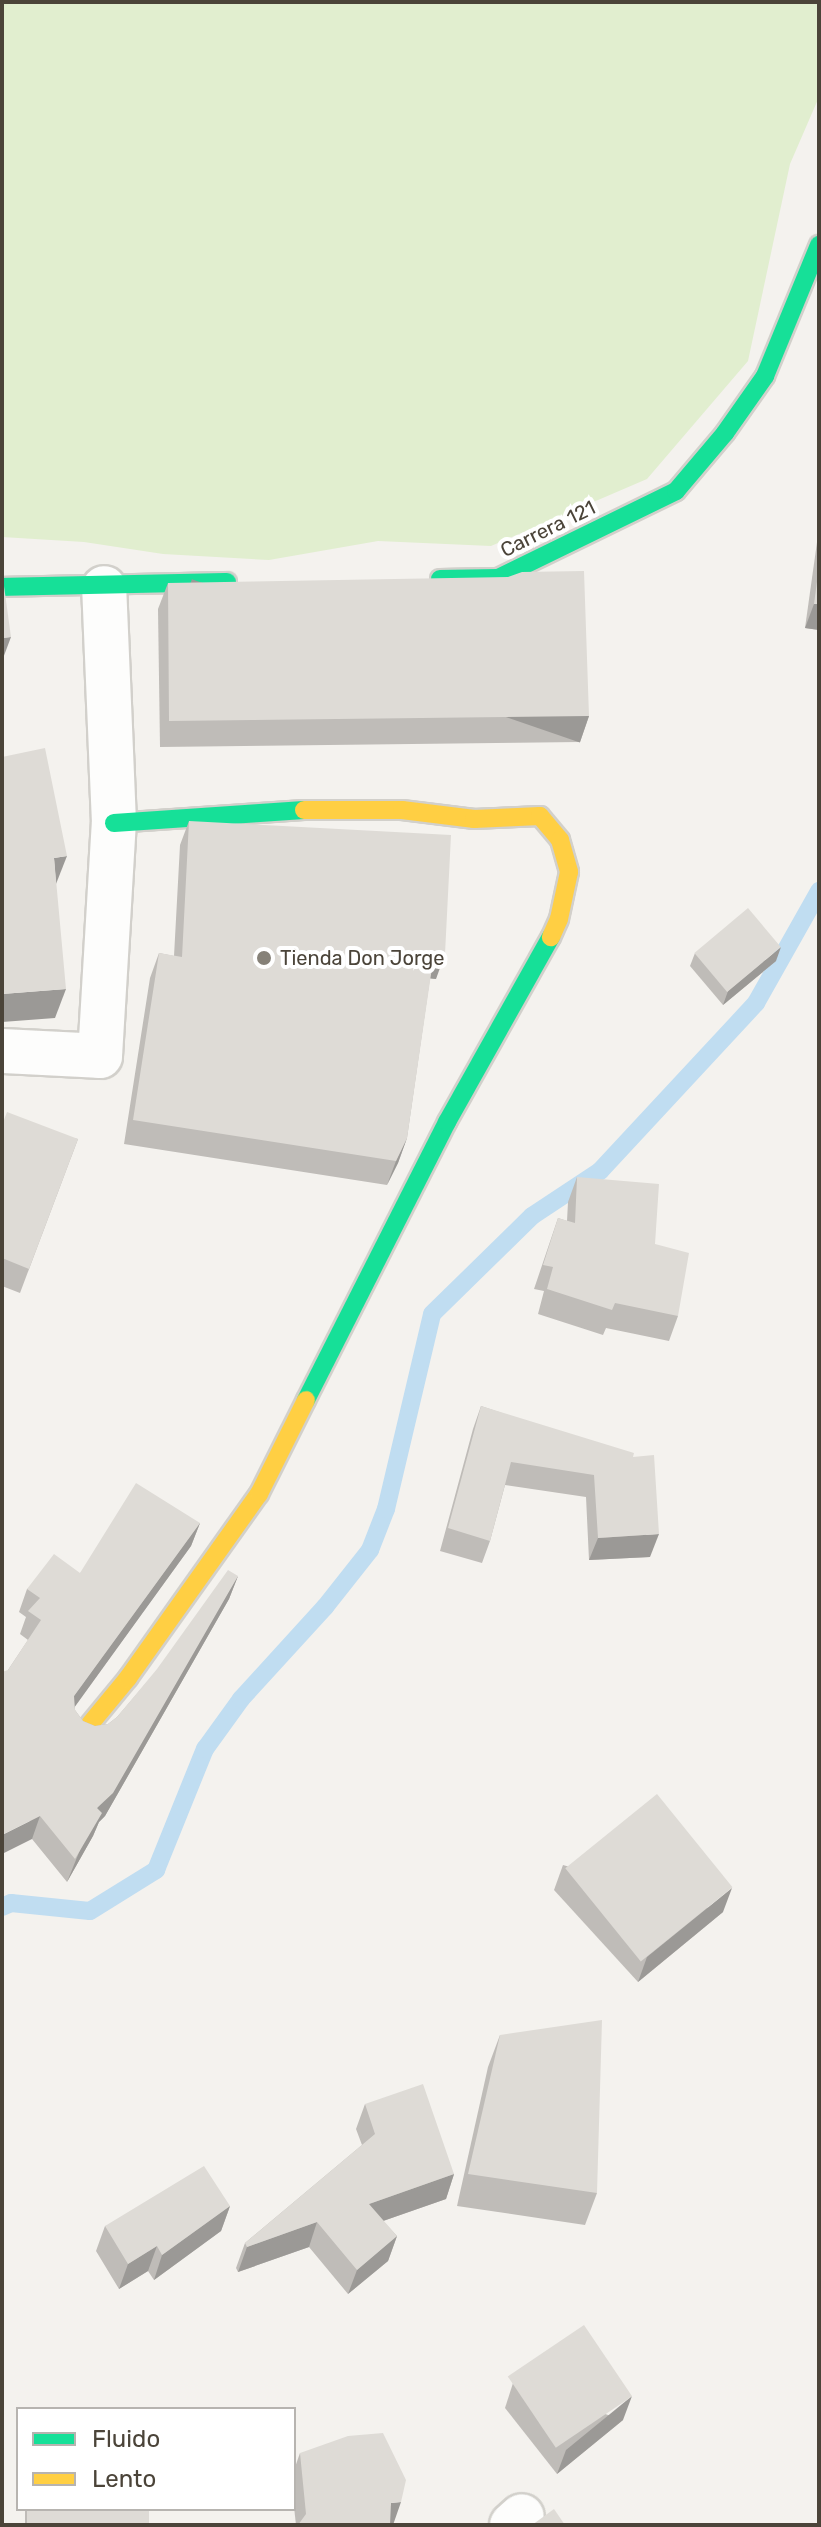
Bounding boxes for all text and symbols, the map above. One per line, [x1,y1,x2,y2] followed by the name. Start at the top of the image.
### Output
[497,496,599,562] street label: Carrera 121
[280,946,444,970] place label: Tienda Don Jorge
[255,949,273,967] marker: Tienda Don Jorge
[16,2407,296,2511] legend
[92,2425,160,2453] text: Fluido
[92,2465,156,2493] text: Lento

